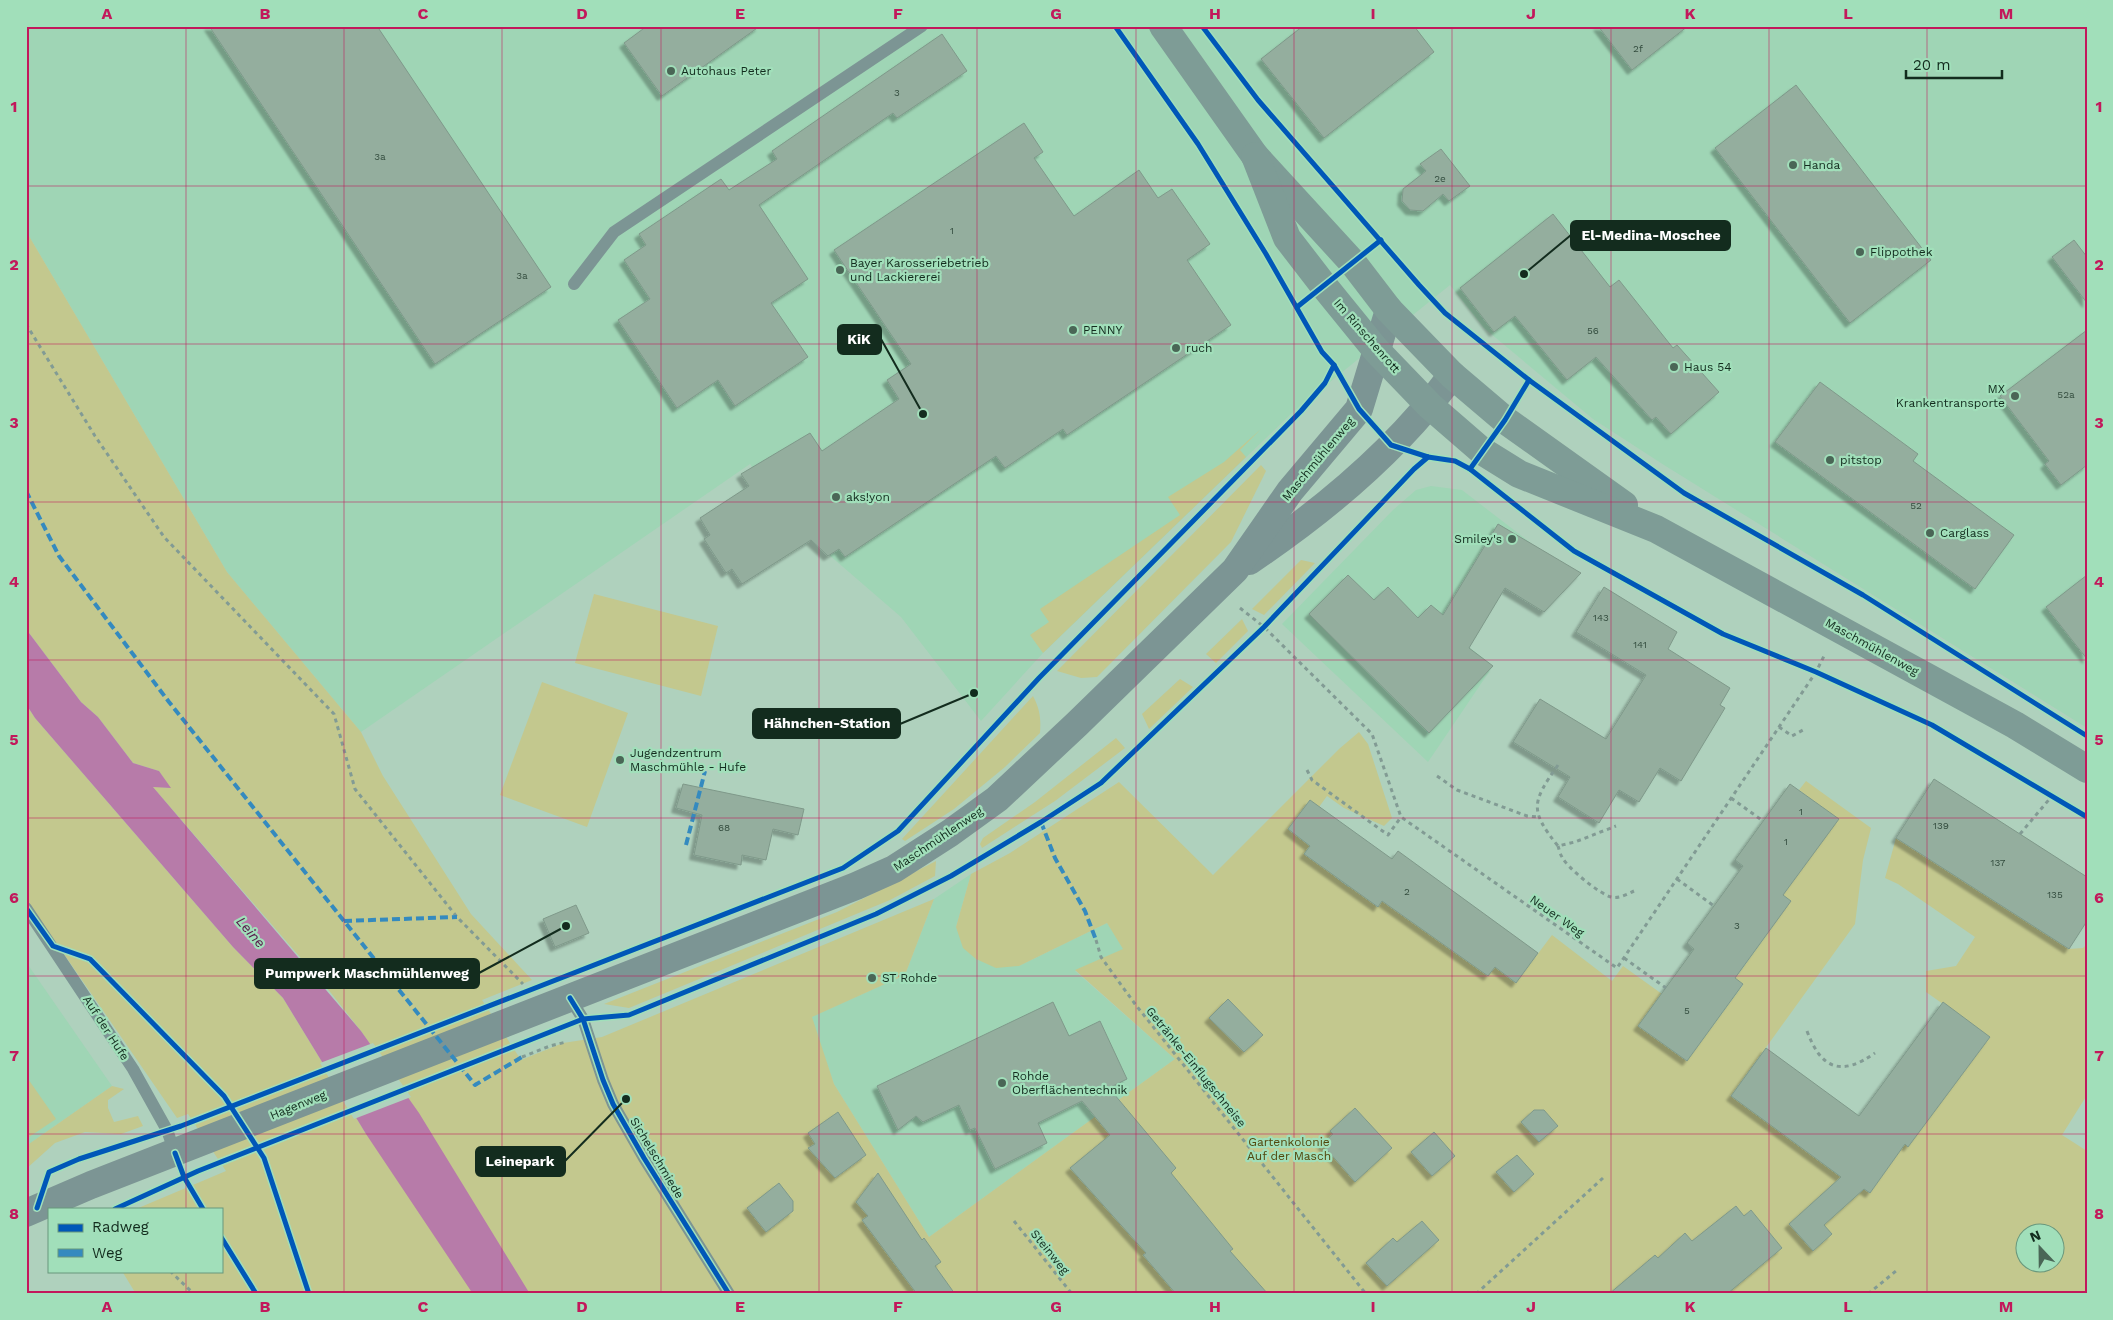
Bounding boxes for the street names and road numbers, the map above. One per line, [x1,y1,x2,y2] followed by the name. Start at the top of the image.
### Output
[1331,296,1403,376] street label: Im Rinschenrott
[1279,414,1357,504] street label: Maschmühlenweg
[1823,615,1922,679] street label: Maschmühlenweg
[891,804,986,874] street label: Maschmühlenweg
[1527,892,1587,940] street label: Neuer Weg
[80,993,132,1063] street label: Auf der Hufe
[1143,1004,1249,1130] street label: Getränke-Einflugschneise
[268,1087,329,1123] street label: Hagenweg
[627,1115,687,1201] street label: Sichelschmiede
[1028,1227,1073,1278] street label: Steinweg

